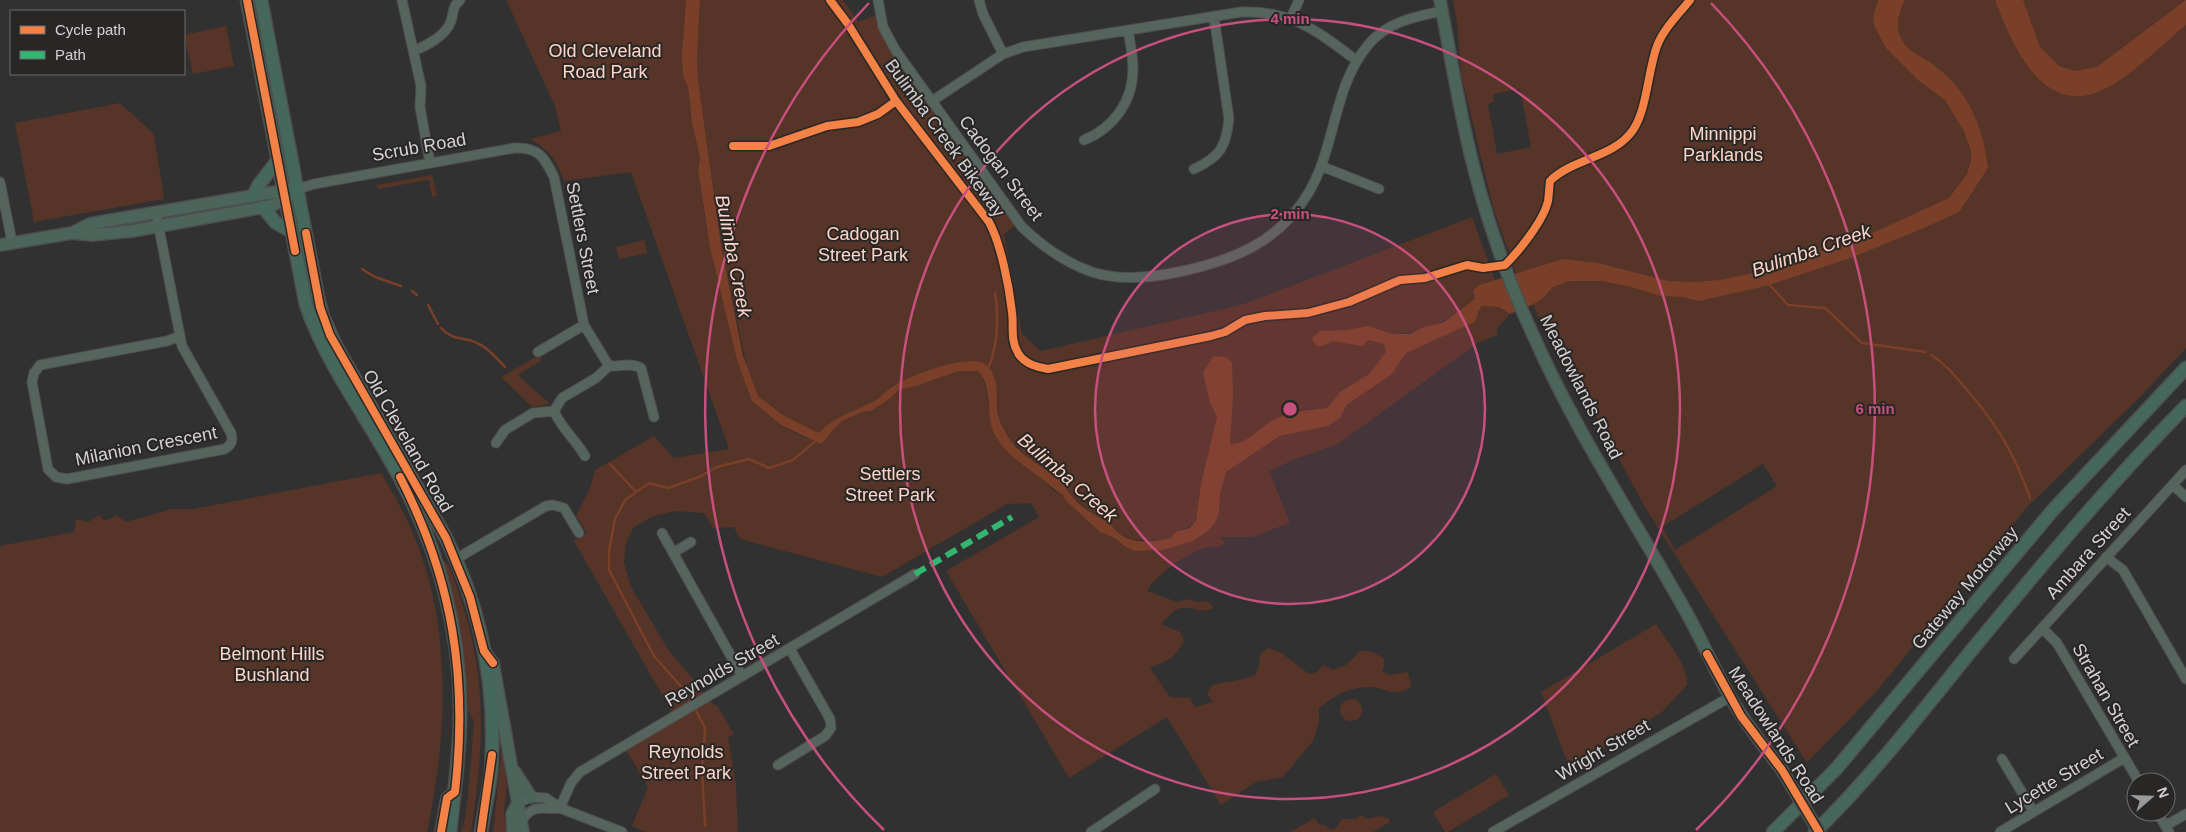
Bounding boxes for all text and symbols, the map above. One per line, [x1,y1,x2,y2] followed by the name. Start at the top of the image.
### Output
[10,10,185,75] legend
[1270,10,1310,27] text: 4 min
[55,21,126,38] text: Cycle path
[548,41,662,82] park label: Old Cleveland Road Park
[55,46,86,63] text: Path
[881,55,1009,221] street label: Bulimba Creek Bikeway
[955,112,1047,224] street label: Cadogan Street
[1683,124,1763,165] park label: Minnippi Parklands
[370,129,468,165] street label: Scrub Road
[562,180,604,296] street label: Settlers Street
[711,193,756,321] water label: Bulimba Creek
[1270,205,1310,222] text: 2 min
[1749,220,1875,281] water label: Bulimba Creek
[818,224,909,265] park label: Cadogan Street Park
[1536,312,1626,462] street label: Meadowlands Road
[359,366,457,516] street label: Old Cleveland Road
[1281,400,1299,418] centre of rings
[1855,400,1895,417] text: 6 min
[73,422,219,470] street label: Milanion Crescent
[1014,429,1123,527] water label: Bulimba Creek
[845,464,936,505] park label: Settlers Street Park
[2042,503,2134,603] street label: Ambara Street
[1908,523,2022,653] street label: Gateway Motorway
[662,629,782,711] street label: Reynolds Street
[2068,640,2144,750] street label: Strahan Street
[219,644,325,685] park label: Belmont Hills Bushland
[1724,663,1828,807] street label: Meadowlands Road
[1553,715,1653,785] street label: Wright Street
[641,742,732,783] park label: Reynolds Street Park
[2002,744,2106,818] street label: Lycette Street
[2126,772,2176,822] north arrow
[2154,785,2172,800] text: N

